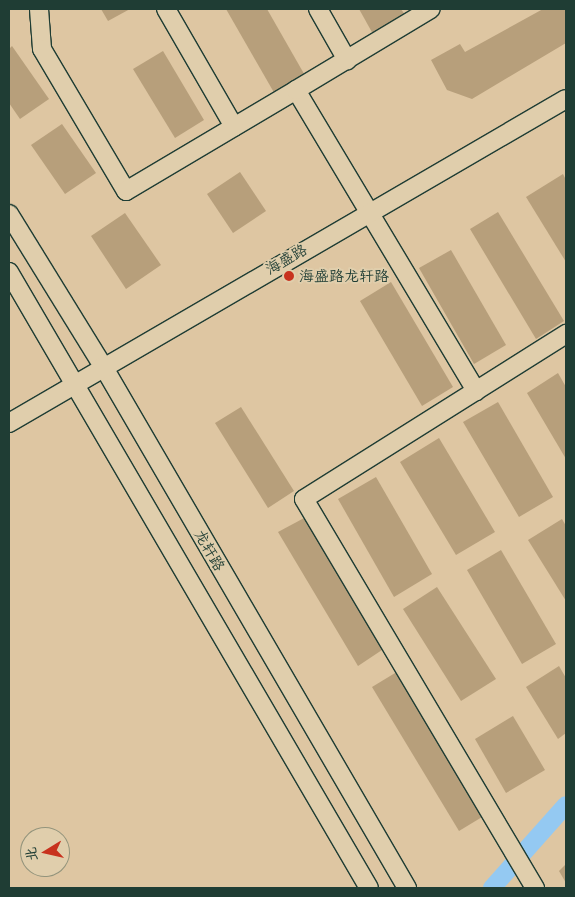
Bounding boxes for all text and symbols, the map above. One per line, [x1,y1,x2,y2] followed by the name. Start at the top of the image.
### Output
[262,240,310,278] street label: 海盛路
[299,267,389,285] place label: 海盛路龙轩路
[283,270,295,282] marker: 海盛路龙轩路
[191,526,229,574] street label: 龙轩路
[20,827,70,877] north arrow
[20,846,41,863] text: 北

